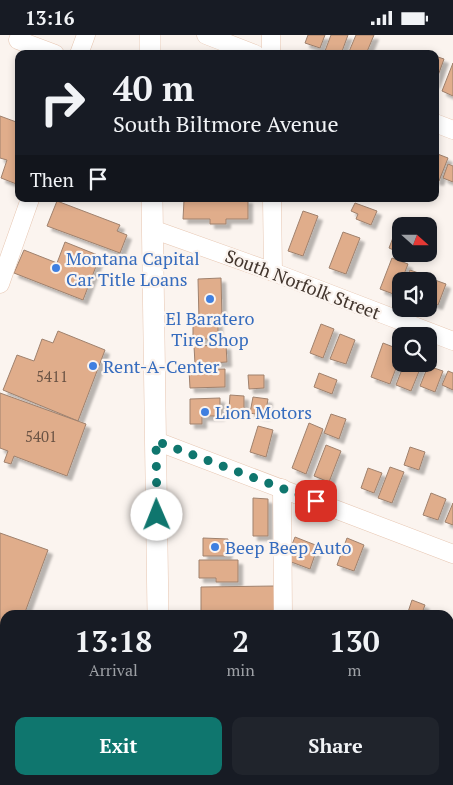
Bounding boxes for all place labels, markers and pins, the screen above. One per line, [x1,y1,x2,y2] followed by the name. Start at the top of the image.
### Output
[66,246,200,291] place label: Montana Capital Car Title Loans
[50,262,62,274] marker: Montana Capital Car Title Loans
[204,293,216,305] marker: El Baratero Tire Shop
[165,306,255,351] place label: El Baratero Tire Shop
[103,354,220,378] place label: Rent-A-Center
[87,360,99,372] marker: Rent-A-Center
[215,400,312,424] place label: Lion Motors
[199,406,211,418] marker: Lion Motors
[295,480,337,522] pin
[225,535,351,559] place label: Beep Beep Auto
[209,541,221,553] marker: Beep Beep Auto

